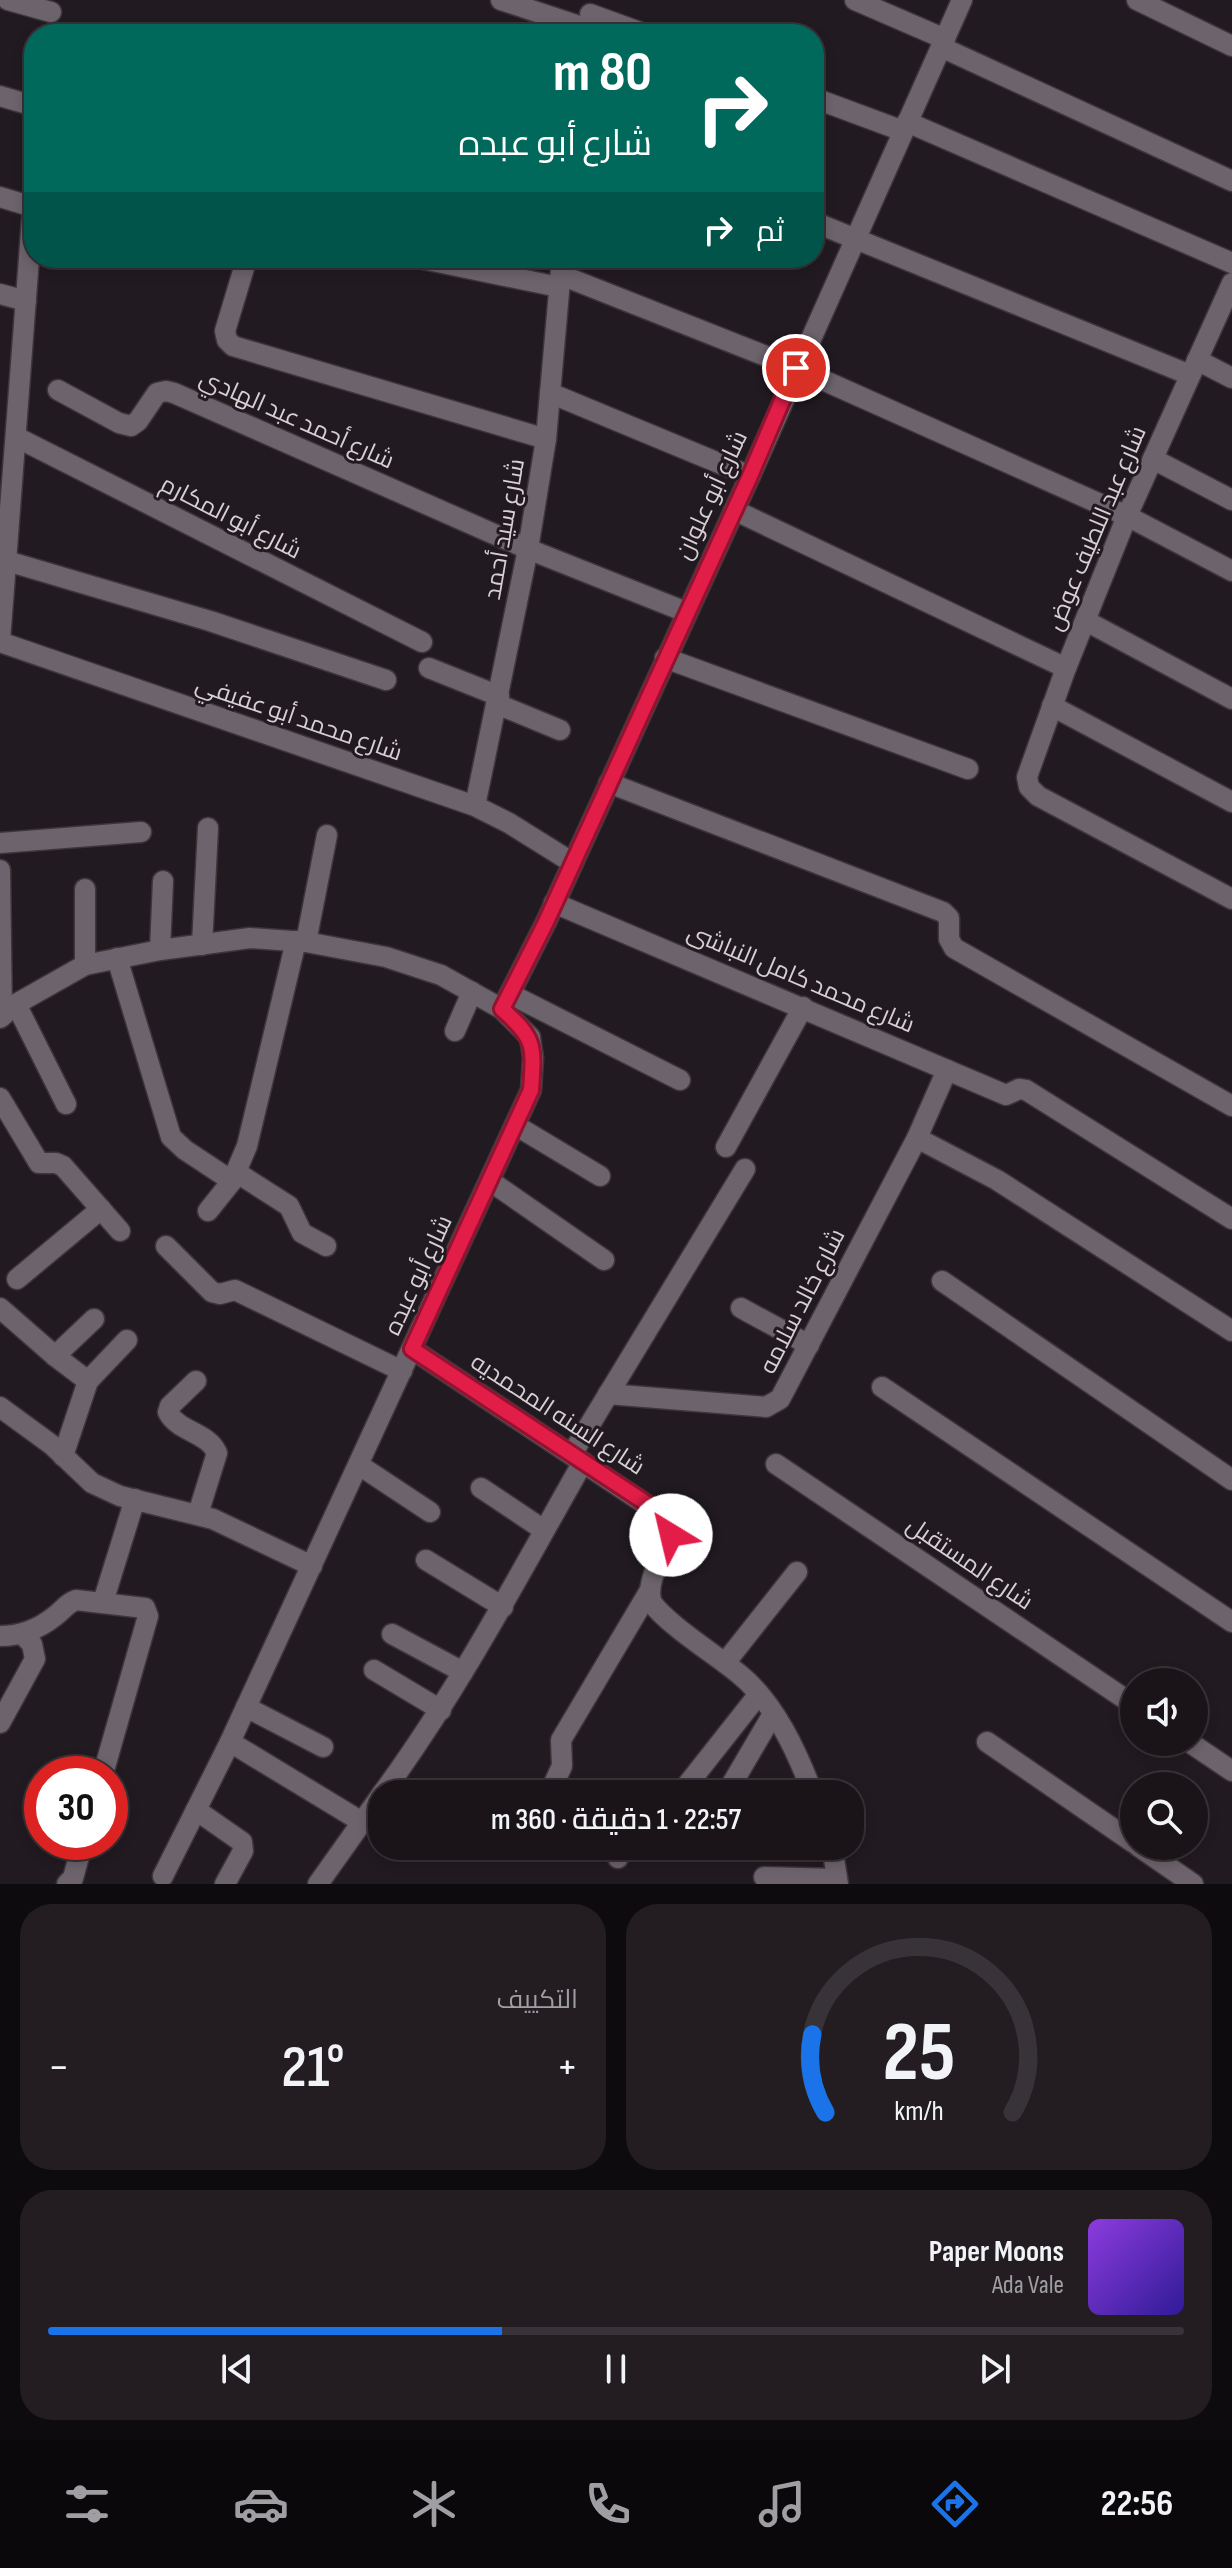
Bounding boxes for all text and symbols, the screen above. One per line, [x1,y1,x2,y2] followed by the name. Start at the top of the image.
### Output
[553,40,652,107] text: 80 m
[680,56,784,160] icon: right
[459,123,652,166] text: شارع أبو عبده
[696,208,740,252] icon: right
[756,214,784,250] text: ثم
[762,334,830,402] pin
[774,346,818,390] icon: arrive
[194,362,399,478] street label: شارع أحمد عبد الهادي
[1040,422,1154,635] street label: شارع عبد اللطيف عوض
[667,425,755,565] street label: شارع أبو علوان
[476,456,532,602] street label: شارع سيد أحمد
[155,468,307,566] street label: شارع أبو المكارم
[190,668,407,771] street label: شارع محمد أبو عفيفي
[682,917,919,1040] street label: شارع محمد كامل النباشى
[376,1210,460,1340] street label: شارع أبو عبده
[753,1224,852,1379] street label: شارع خالد سلامه
[465,1347,650,1482] street label: شارع السنه المحمديه
[629,1493,713,1577] position arrow
[900,1510,1039,1617] street label: شارع المستقبل
[1120,1668,1208,1860] map controls
[1120,1668,1208,1756] button: sound
[24,1756,128,1860] speed limit sign: 30
[1120,1772,1208,1860] button: search
[491,1802,741,1838] text: 22:57 · 1 دقيقة · 360 m
[496,1985,578,2016] text: التكييف
[883,2004,955,2104] text: 25
[281,2032,345,2104] text: 21°
[48,2041,70,2094] text: −
[556,2041,578,2094] text: +
[894,2094,944,2129] text: km/h
[929,2234,1064,2270] text: Paper Moons
[992,2270,1064,2301] text: Ada Vale
[215,2347,259,2391] icon: previous
[594,2347,638,2391] icon: pause
[973,2347,1017,2391] icon: next
[59,2476,115,2532] icon: filters
[233,2476,289,2532] icon: car
[406,2476,462,2532] icon: climate
[580,2476,636,2532] icon: phone
[754,2476,810,2532] icon: music
[927,2476,983,2532] icon: directions
[1101,2483,1173,2526] text: 22:56

